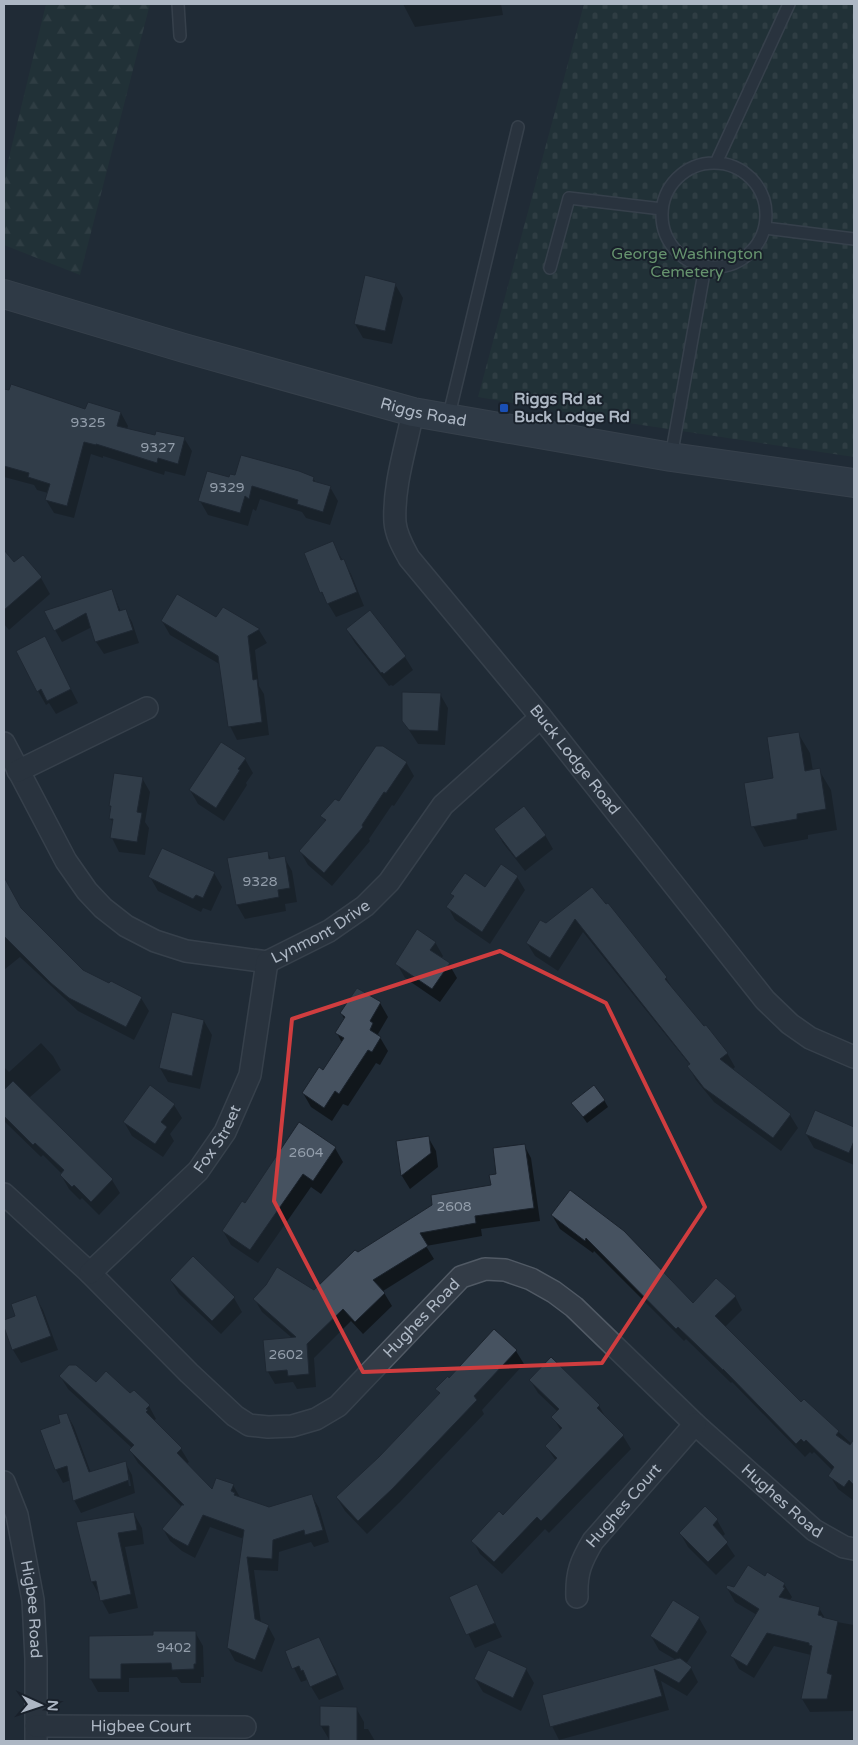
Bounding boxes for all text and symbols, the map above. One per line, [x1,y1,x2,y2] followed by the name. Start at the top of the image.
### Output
[611,244,763,282] park label: George Washington Cemetery
[514,389,630,427] place label: Riggs Rd at Buck Lodge Rd
[378,393,468,431] street label: Riggs Road
[498,402,510,414] marker: Riggs Rd at Buck Lodge Rd
[70,414,106,431] house number: 9325
[140,439,176,456] house number: 9327
[209,479,245,496] house number: 9329
[525,701,625,819] street label: Buck Lodge Road
[242,873,278,890] house number: 9328
[268,895,374,968] street label: Lynmont Drive
[189,1102,246,1178] street label: Fox Street
[288,1144,324,1161] house number: 2604
[436,1198,472,1215] house number: 2608
[379,1274,464,1362] street label: Hughes Road
[268,1346,304,1363] house number: 2602
[582,1460,666,1552] street label: Hughes Court
[737,1460,826,1543] street label: Hughes Road
[16,1559,46,1659] street label: Higbee Road
[156,1639,192,1656] house number: 9402
[15,1680,65,1730] north arrow
[44,1700,61,1712] text: N
[90,1716,192,1737] street label: Higbee Court

